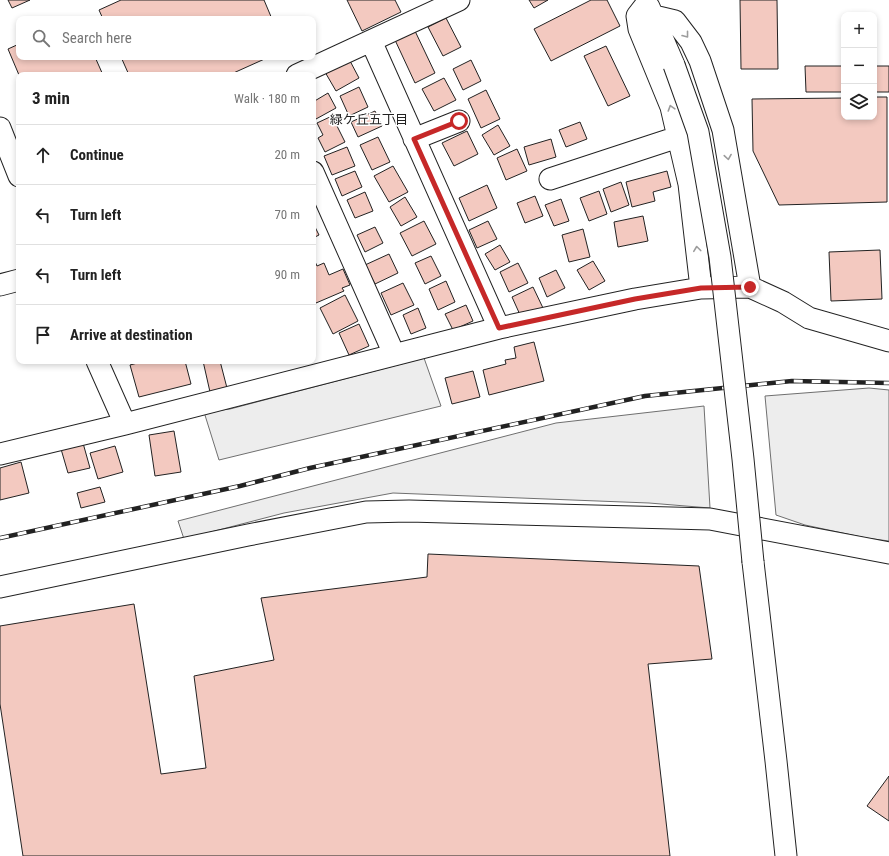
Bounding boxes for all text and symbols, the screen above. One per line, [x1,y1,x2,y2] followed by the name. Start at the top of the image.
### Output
[841,12,877,120] map controls
[841,12,877,48] button: +
[16,16,316,60] search box
[30,27,52,49] icon: search
[62,29,132,47] text: Search here
[681,31,688,38] one-way arrow
[841,48,877,84] button: −
[841,84,877,120] button: layers
[32,88,70,108] text: 3 min
[234,91,300,106] text: Walk · 180 m
[667,105,676,112] one-way arrow
[330,112,408,127] district label: 緑ケ丘五丁目
[450,112,468,130] route start
[32,144,54,166] icon: ahead
[70,146,124,164] text: Continue
[274,147,300,162] text: 20 m
[723,154,732,160] one-way arrow
[32,204,54,226] icon: left
[70,206,121,224] text: Turn left
[274,207,300,222] text: 70 m
[693,246,702,252] one-way arrow
[32,264,54,286] icon: left
[70,266,121,284] text: Turn left
[274,267,300,282] text: 90 m
[741,278,759,296] route end
[32,324,54,346] icon: arrive
[70,326,193,344] text: Arrive at destination

